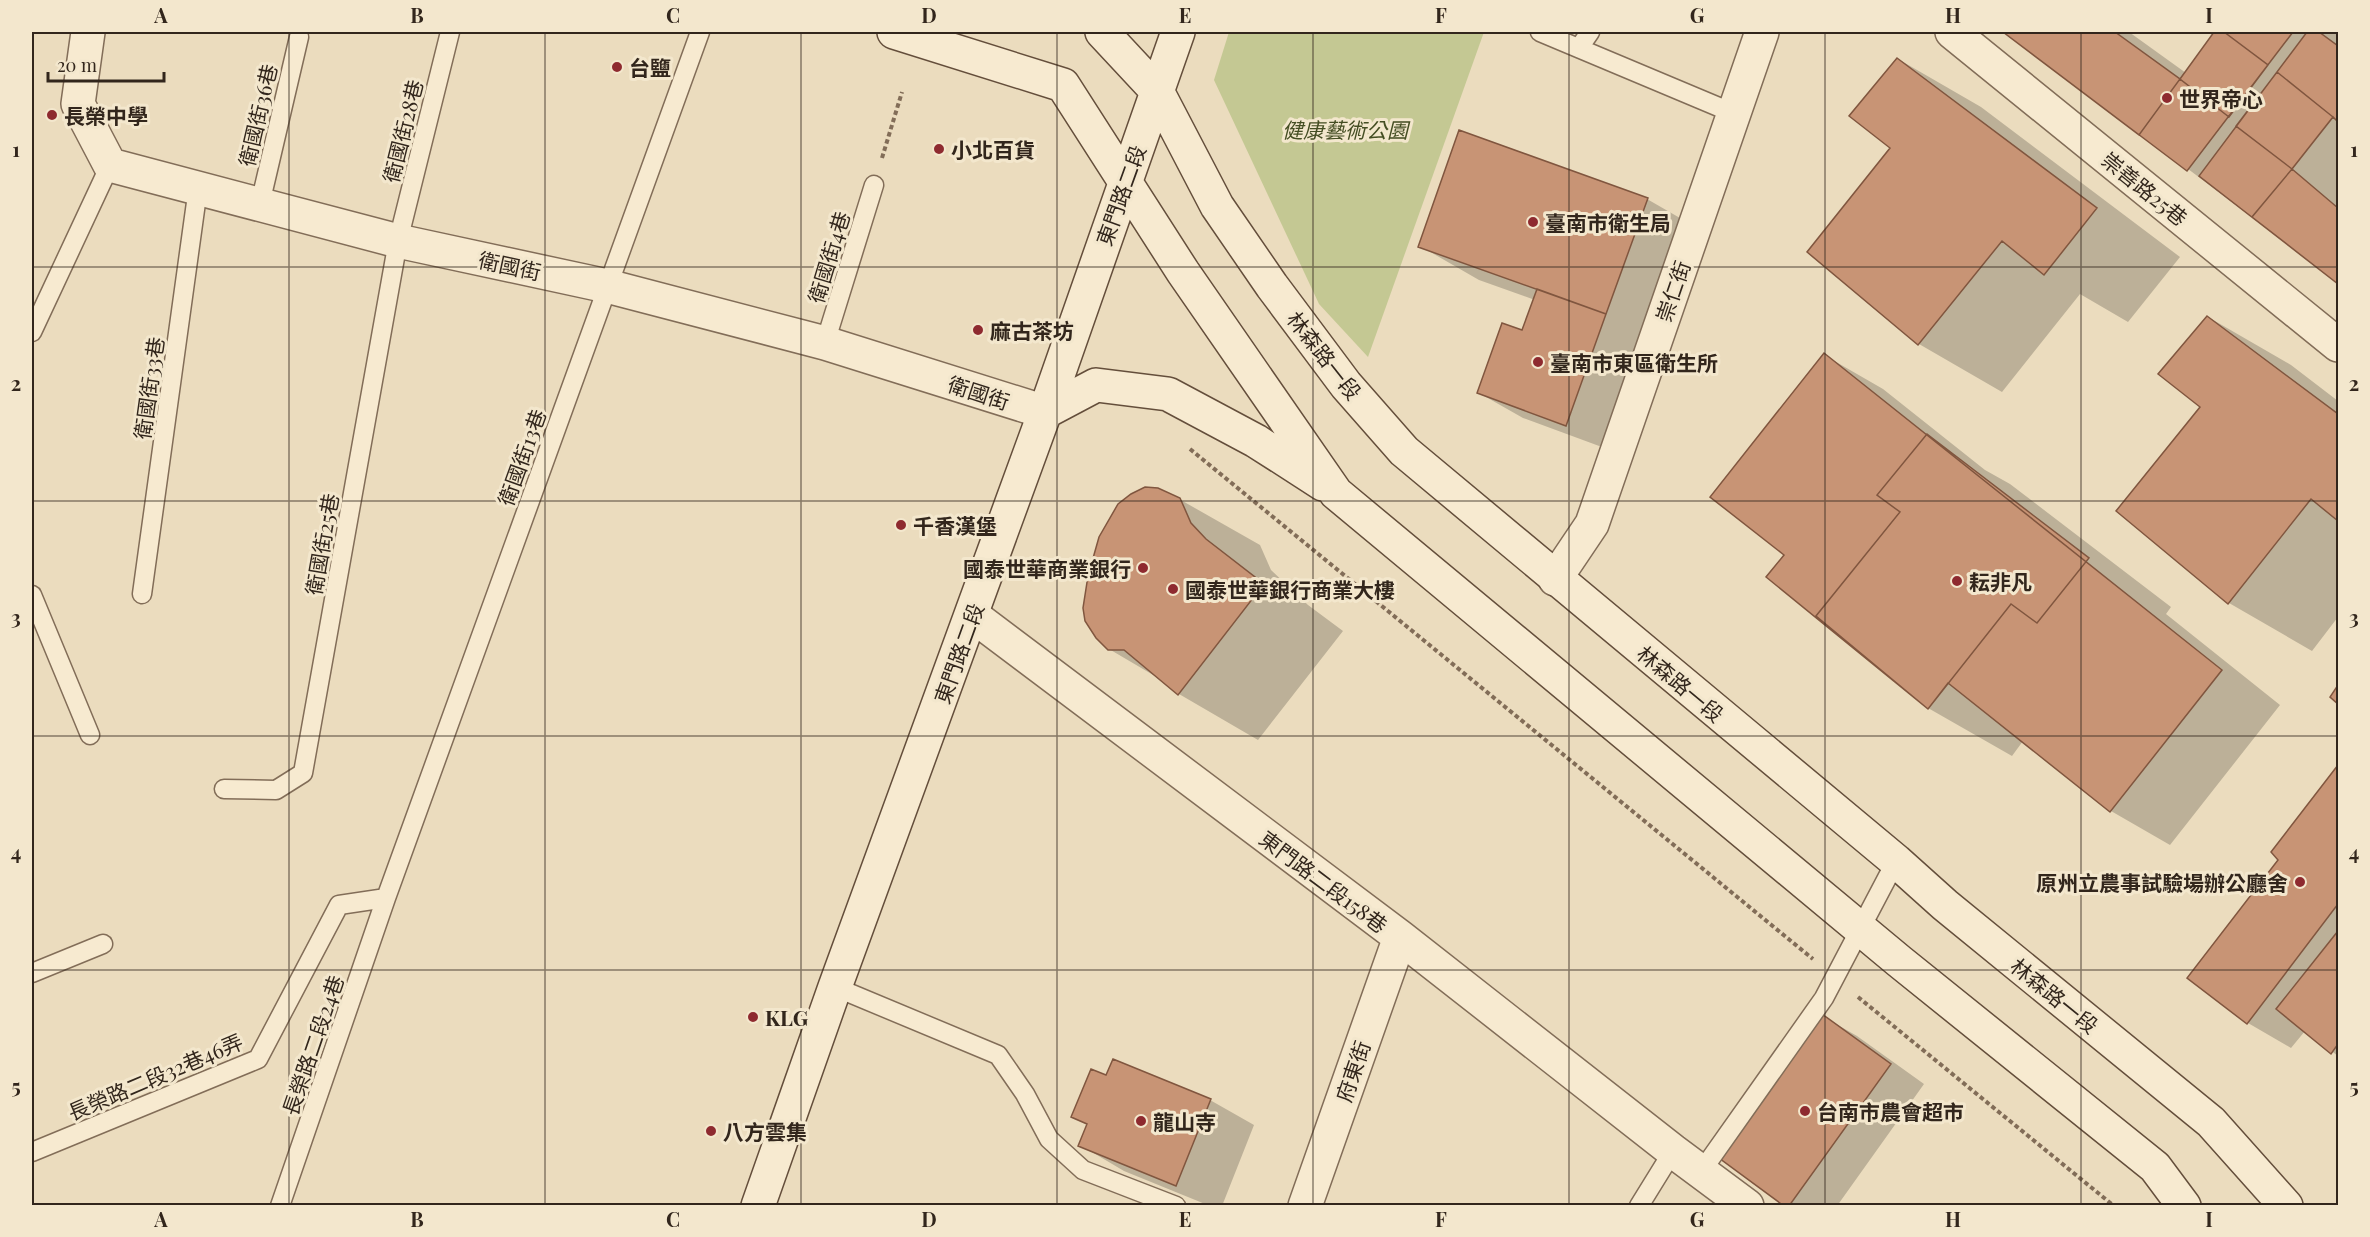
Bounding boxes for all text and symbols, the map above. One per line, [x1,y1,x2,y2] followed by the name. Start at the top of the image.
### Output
[153,1,168,28] text: A
[410,1,424,28] text: B
[666,1,680,28] text: C
[921,1,937,28] text: D
[1179,1,1191,28] text: E
[1435,1,1447,28] text: F
[1690,1,1705,28] text: G
[1945,1,1961,28] text: H
[2205,1,2213,28] text: I
[48,45,164,83] scale bar
[57,53,97,77] text: 20 m
[629,53,671,81] place label: 台鹽
[610,60,624,74] marker: 台鹽
[232,61,282,169] street label: 衛國街36巷
[376,77,428,185] street label: 衛國街28巷
[2179,84,2263,112] place label: 世界帝心
[2160,91,2174,105] marker: 世界帝心
[64,101,148,129] place label: 長榮中學
[45,108,59,122] marker: 長榮中學
[1282,115,1411,143] park label: 健康藝術公園
[12,135,20,162] text: 1
[951,135,1035,163] place label: 小北百貨
[2350,135,2358,162] text: 1
[1089,141,1151,249] street label: 東門路二段
[932,142,946,156] marker: 小北百貨
[2096,145,2194,231] street label: 崇善路25巷
[801,208,855,306] street label: 衛國街4巷
[1545,208,1671,236] place label: 臺南市衛生局
[1526,215,1540,229] marker: 臺南市衛生局
[476,245,544,285] street label: 衛國街
[1649,257,1695,325] street label: 崇仁街
[1282,305,1368,405] street label: 林森路一段
[990,316,1074,344] place label: 麻古茶坊
[971,323,985,337] marker: 麻古茶坊
[127,335,169,441] street label: 衛國街33巷
[1550,348,1718,376] place label: 臺南市東區衛生所
[1531,355,1545,369] marker: 臺南市東區衛生所
[11,369,21,396] text: 2
[945,369,1013,415] street label: 衛國街
[2349,369,2359,396] text: 2
[491,405,551,509] street label: 衛國街13巷
[298,491,344,597] street label: 衛國街25巷
[913,511,997,539] place label: 千香漢堡
[894,518,908,532] marker: 千香漢堡
[963,554,1131,582] place label: 國泰世華商業銀行
[1136,561,1150,575] marker: 國泰世華商業銀行
[1969,567,2032,595] place label: 耘非凡
[1950,574,1964,588] marker: 耘非凡
[1185,575,1395,603] place label: 國泰世華銀行商業大樓
[1166,582,1180,596] marker: 國泰世華銀行商業大樓
[927,599,989,707] street label: 東門路二段
[11,603,21,630] text: 3
[2349,603,2359,630] text: 3
[1632,639,1730,727] street label: 林森路一段
[1254,824,1394,938] street label: 東門路二段158巷
[11,838,21,865] text: 4
[2349,838,2359,865] text: 4
[2036,868,2288,896] place label: 原州立農事試驗場辦公廳舍
[2293,875,2307,889] marker: 原州立農事試驗場辦公廳舍
[2005,951,2105,1039] street label: 林森路一段
[275,971,349,1119] street label: 長榮路二段24巷
[765,1003,808,1031] place label: KLG
[746,1010,760,1024] marker: KLG
[63,1026,247,1126] street label: 長榮路二段32巷46弄
[1329,1037,1375,1105] street label: 府東街
[11,1072,21,1099] text: 5
[2349,1072,2359,1099] text: 5
[1817,1097,1964,1125] place label: 台南市農會超市
[1798,1104,1812,1118] marker: 台南市農會超市
[1153,1107,1216,1135] place label: 龍山寺
[1134,1114,1148,1128] marker: 龍山寺
[723,1117,807,1145] place label: 八方雲集
[704,1124,718,1138] marker: 八方雲集
[153,1205,168,1232] text: A
[410,1205,424,1232] text: B
[666,1205,680,1232] text: C
[921,1205,937,1232] text: D
[1179,1205,1191,1232] text: E
[1435,1205,1447,1232] text: F
[1690,1205,1705,1232] text: G
[1945,1205,1961,1232] text: H
[2205,1205,2213,1232] text: I

